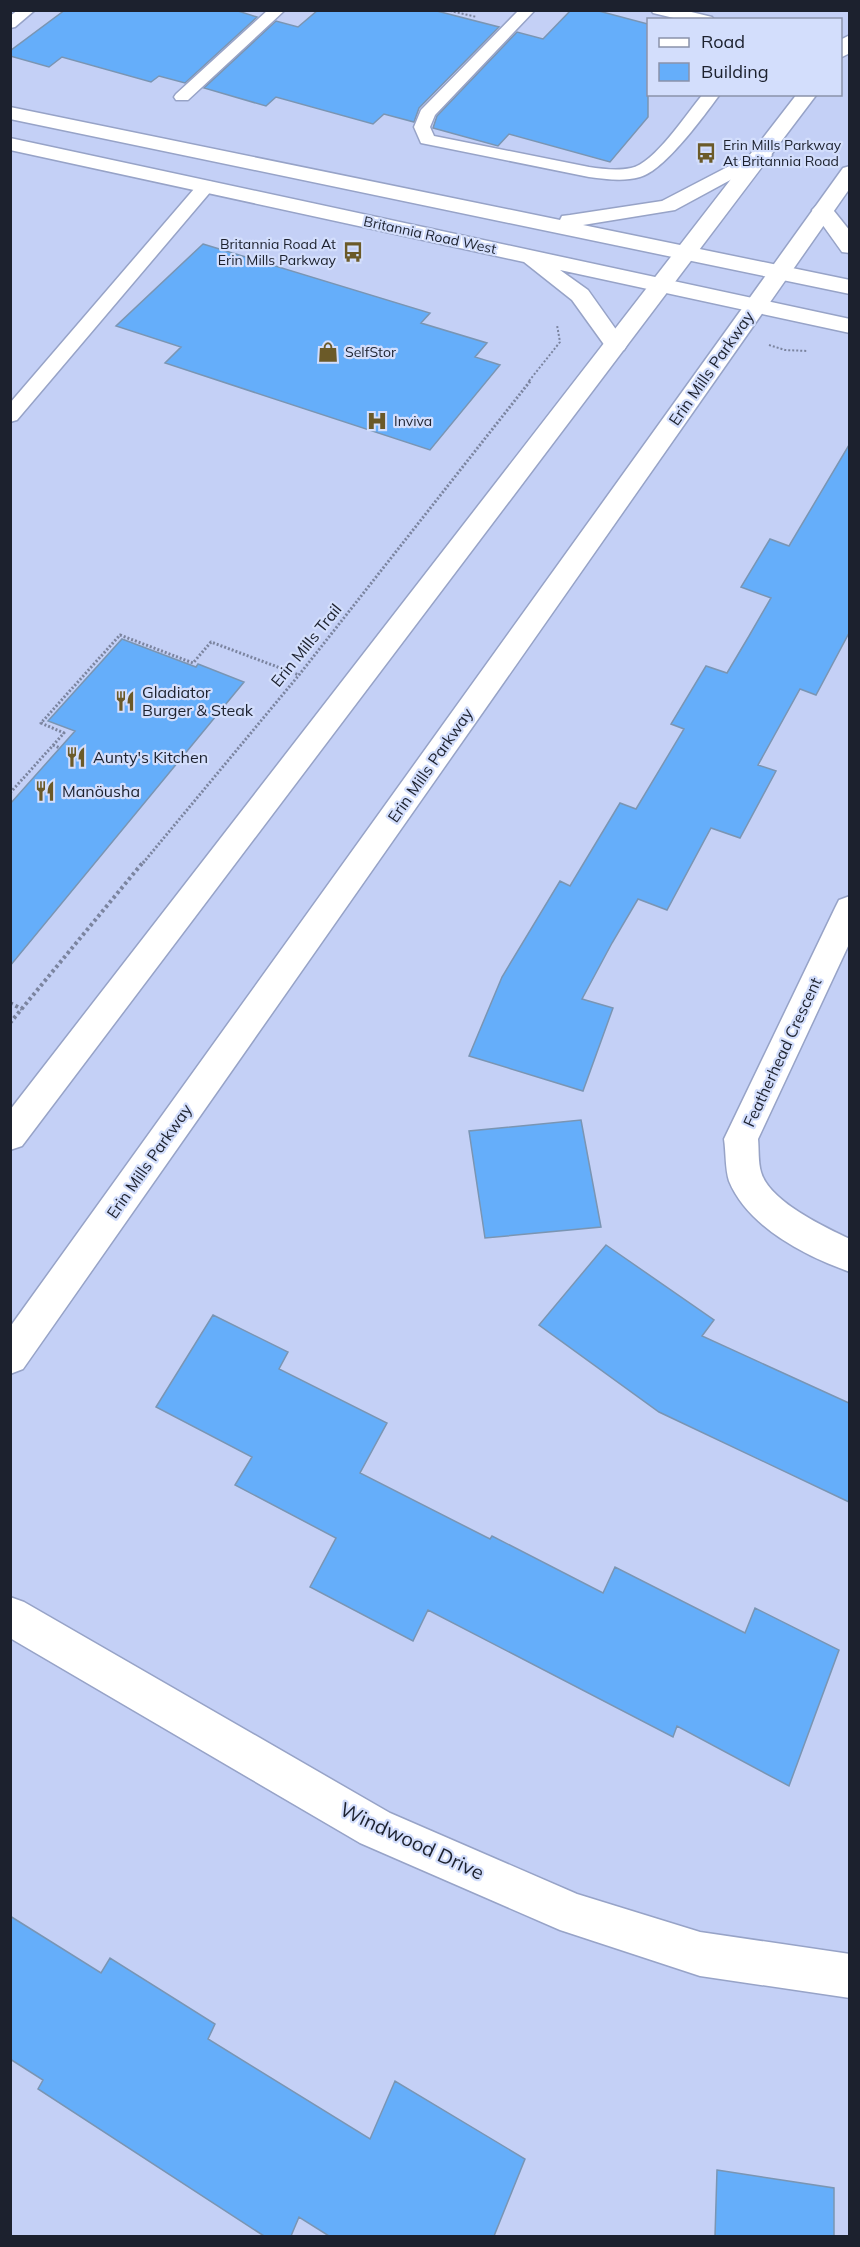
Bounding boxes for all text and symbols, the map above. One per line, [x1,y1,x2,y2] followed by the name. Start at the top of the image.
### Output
[647,18,842,96] legend
[701,30,745,53] text: Road
[701,60,769,83] text: Building
[723,136,842,170] place label: Erin Mills Parkway At Britannia Road
[694,141,718,165] bus stop icon: Erin Mills Parkway At Britannia Road
[362,212,498,258] street label: Britannia Road West
[218,235,337,269] place label: Britannia Road At Erin Mills Parkway
[341,240,365,264] bus stop icon: Britannia Road At Erin Mills Parkway
[664,307,758,429] street label: Erin Mills Parkway
[316,340,340,364] shop icon: SelfStor
[345,343,397,361] place label: SelfStor
[365,409,389,433] hospital icon: Inviva
[394,412,432,430] place label: Inviva
[266,599,346,691] street label: Erin Mills Trail
[142,682,254,720] place label: Gladiator Burger & Steak
[113,689,137,713] restaurant icon: Gladiator Burger & Steak
[383,704,477,826] street label: Erin Mills Parkway
[64,745,88,769] restaurant icon: Aunty's Kitchen
[93,747,208,767] place label: Aunty's Kitchen
[33,779,57,803] restaurant icon: Manöusha
[62,781,140,801] place label: Manöusha
[739,974,826,1130] street label: Featherhead Crescent
[102,1100,196,1222] street label: Erin Mills Parkway
[336,1796,488,1885] street label: Windwood Drive

